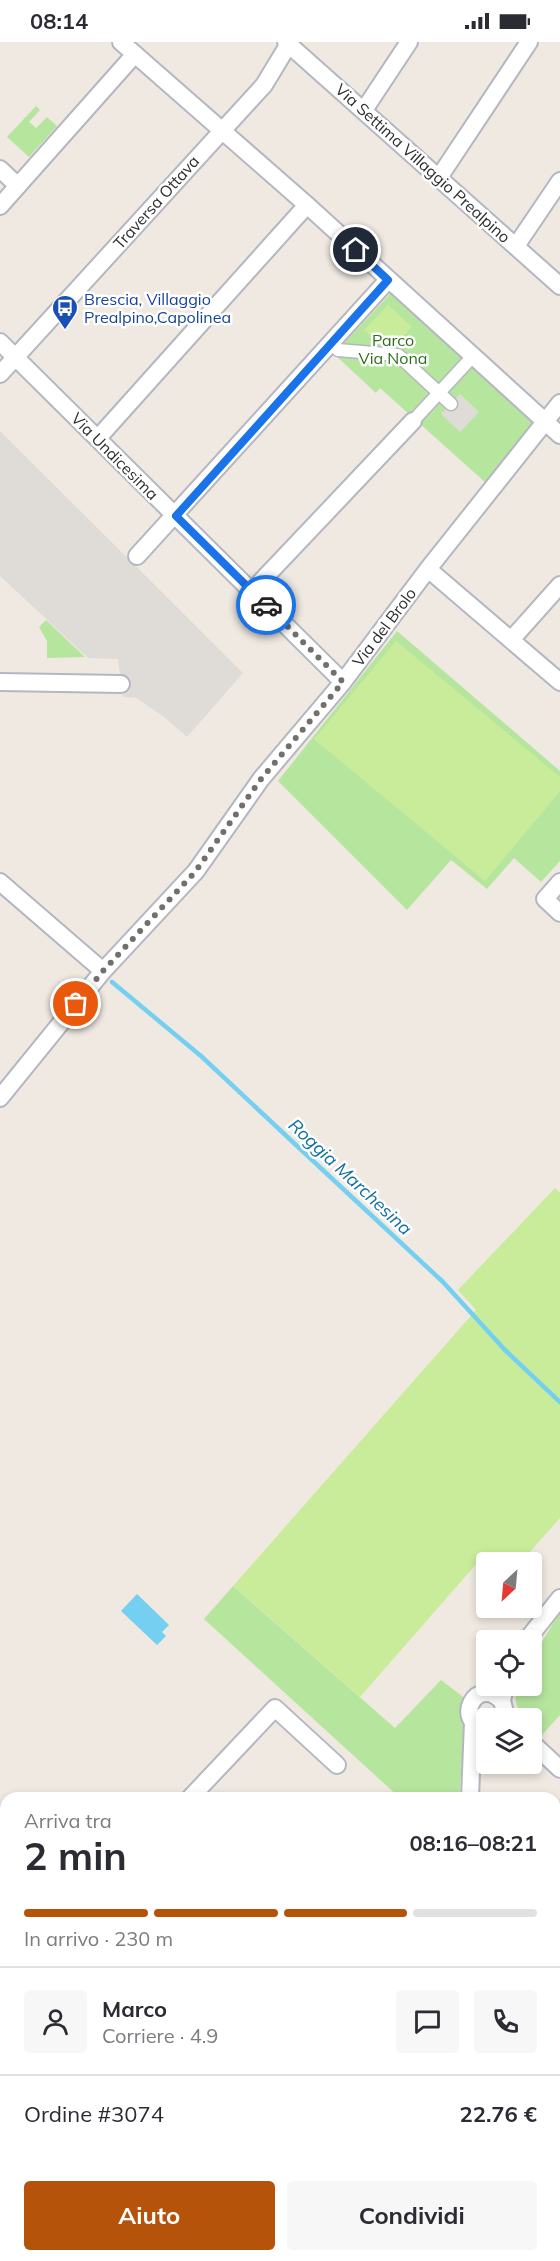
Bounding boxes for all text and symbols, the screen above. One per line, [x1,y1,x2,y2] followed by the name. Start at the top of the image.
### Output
[30,7,88,35] text: 08:14
[331,79,515,247] street label: Via Settima Villaggio Prealpino
[109,151,203,253] street label: Traversa Ottava
[330,224,381,275] pin
[339,233,372,266] icon: home
[84,289,231,327] place label: Brescia, Villaggio Prealpino,Capolinea
[50,293,80,331] bus stop icon: Brescia, Villaggio Prealpino,Capolinea
[359,330,427,368] park label: Parco Via Nona
[67,408,163,504] street label: Via Undicesima
[236,575,296,635] courier
[348,584,420,670] street label: Via del Brolo
[250,589,283,622] icon: car
[50,978,101,1029] pin
[59,987,92,1020] icon: bag
[284,1113,417,1240] water label: Roggia Marchesina
[476,1552,542,1618] north arrow
[476,1552,542,1774] map controls
[476,1630,542,1696] button: locate
[476,1708,542,1774] button: layers
[24,1808,112,1833] text: Arriva tra
[409,1829,537,1857] text: 08:16–08:21
[24,1831,127,1880] text: 2 min
[24,1926,173,1951] text: In arrivo · 230 m
[24,1990,87,2053] button: person
[396,1990,459,2053] button: chat
[474,1990,537,2053] button: phone
[102,1995,167,2023] text: Marco
[102,2023,218,2048] text: Corriere · 4.9
[24,2100,164,2128] text: Ordine #3074
[460,2100,537,2128] text: 22.76 €
[24,2181,275,2250] button: Aiuto
[287,2181,537,2250] button: Condividi

